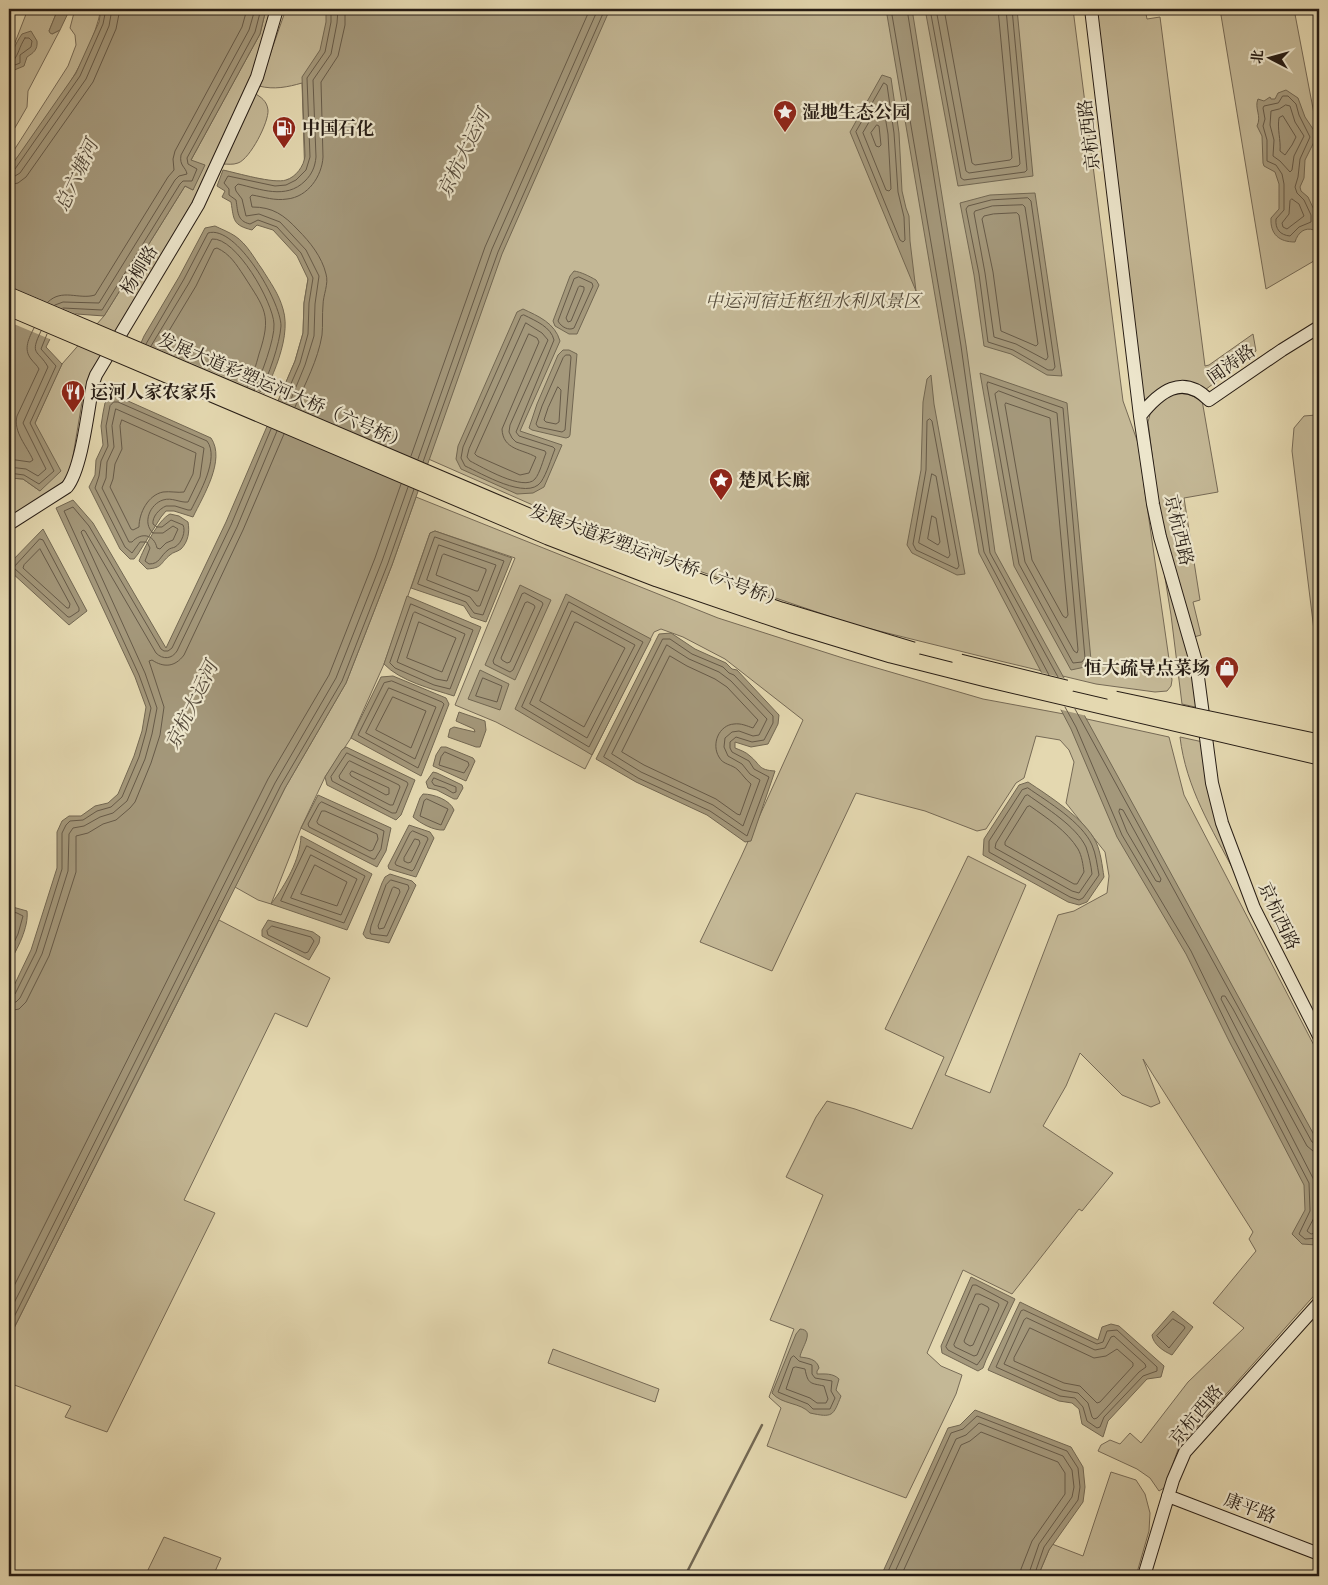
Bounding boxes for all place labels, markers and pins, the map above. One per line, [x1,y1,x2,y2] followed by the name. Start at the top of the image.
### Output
[772,99,798,133] place icon: 湿地生态公园
[802,102,910,124] place label: 湿地生态公园
[271,115,297,149] fuel station icon: 中国石化
[302,118,374,140] place label: 中国石化
[60,379,86,413] restaurant icon: 运河人家农家乐
[90,382,216,404] place label: 运河人家农家乐
[708,467,734,501] place icon: 楚风长廊
[738,470,810,492] place label: 楚风长廊
[1214,655,1240,689] shop icon: 恒大疏导点菜场
[1084,658,1210,680] place label: 恒大疏导点菜场

